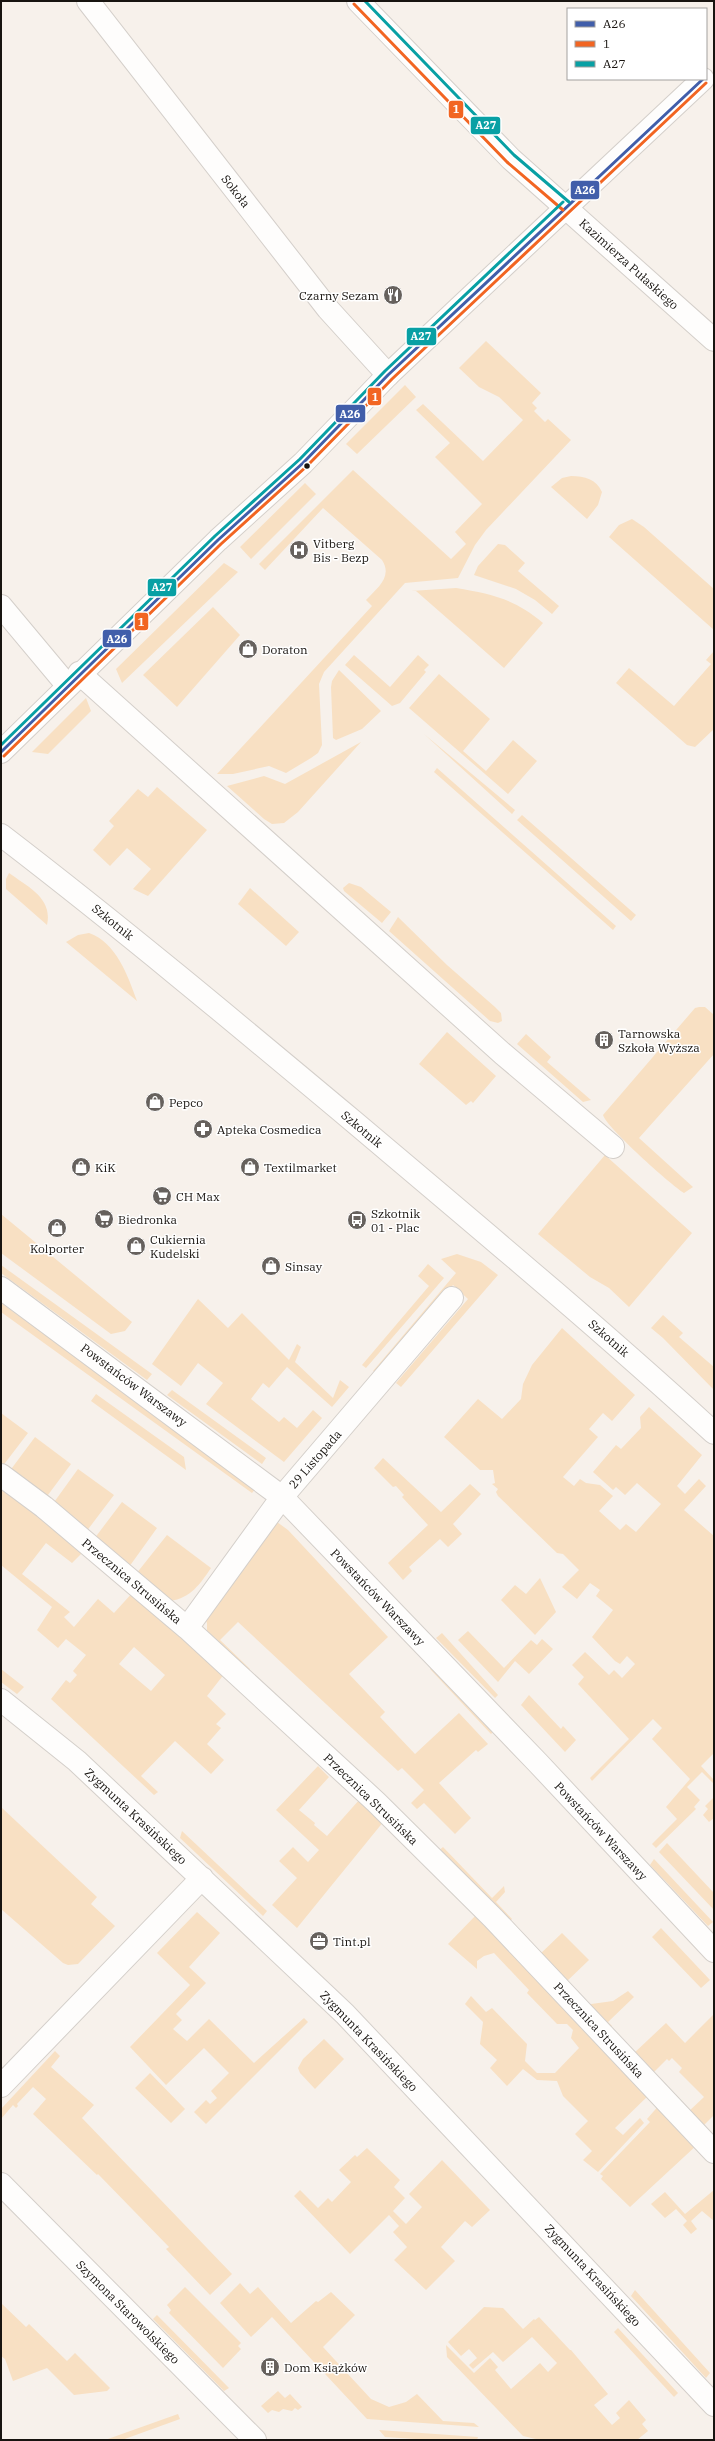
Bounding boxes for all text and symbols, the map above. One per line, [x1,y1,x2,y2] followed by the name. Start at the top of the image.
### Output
[567,8,707,80] legend
[603,16,626,31] text: A26
[603,36,610,51] text: 1
[603,56,626,71] text: A27
[448,100,464,119] line badge: 1
[453,102,460,116] text: 1
[470,116,501,135] line badge: A27
[476,118,496,132] text: A27
[218,172,254,211] street label: Sokoła
[570,180,600,200] line badge: A26
[575,183,596,197] text: A26
[576,215,682,313] street label: Kazimierza Pułaskiego
[382,284,404,306] restaurant icon: Czarny Sezam
[299,288,380,303] place label: Czarny Sezam
[406,327,437,346] line badge: A27
[411,329,431,343] text: A27
[367,387,382,406] line badge: 1
[372,390,379,404] text: 1
[335,404,366,423] line badge: A26
[340,407,361,421] text: A26
[302,461,312,471] unlabelled marker
[313,536,369,565] place label: Vitberg Bis - Bezp
[288,539,310,561] hospital icon: Vitberg Bis - Bezp
[147,578,177,597] line badge: A27
[152,580,172,594] text: A27
[134,612,149,631] line badge: 1
[138,615,145,629] text: 1
[102,629,132,648] line badge: A26
[107,632,128,646] text: A26
[237,638,259,660] shop icon: Doraton
[262,642,308,657] place label: Doraton
[89,901,137,943] street label: Szkotnik
[618,1026,700,1055] place label: Tarnowska Szkoła Wyższa
[593,1029,615,1051] building icon: Tarnowska Szkoła Wyższa
[144,1091,166,1113] shop icon: Pepco
[169,1095,203,1110] place label: Pepco
[338,1107,386,1151] street label: Szkotnik
[192,1118,214,1140] pharmacy icon: Apteka Cosmedica
[217,1122,322,1137] place label: Apteka Cosmedica
[70,1156,92,1178] shop icon: KiK
[239,1156,261,1178] shop icon: Textilmarket
[95,1160,116,1175] place label: KiK
[264,1160,337,1175] place label: Textilmarket
[151,1185,173,1207] supermarket icon: CH Max
[176,1189,220,1204] place label: CH Max
[371,1206,420,1235] place label: Szkotnik 01 - Plac
[93,1208,115,1230] supermarket icon: Biedronka
[346,1209,368,1231] bus stop icon: Szkotnik 01 - Plac
[118,1212,177,1227] place label: Biedronka
[46,1217,68,1239] shop icon: Kolporter
[150,1232,206,1261] place label: Cukiernia Kudelski
[125,1235,147,1257] shop icon: Cukiernia Kudelski
[30,1241,85,1256] place label: Kolporter
[260,1255,282,1277] shop icon: Sinsay
[285,1259,323,1274] place label: Sinsay
[585,1316,633,1360] street label: Szkotnik
[78,1340,191,1430] street label: Powstańców Warszawy
[285,1426,345,1491] street label: 29 Listopada
[79,1535,185,1627] street label: Przecznica Strusińska
[328,1545,429,1649] street label: Powstańców Warszawy
[321,1750,422,1848] street label: Przecznica Strusińska
[82,1765,190,1867] street label: Zygmunta Krasińskiego
[551,1779,651,1884] street label: Powstańców Warszawy
[308,1930,330,1952] office icon: Tint.pl
[333,1934,371,1949] place label: Tint.pl
[551,1979,648,2081] street label: Przecznica Strusińska
[317,1988,421,2095] street label: Zygmunta Krasińskiego
[542,2221,644,2329] street label: Zygmunta Krasińskiego
[73,2257,183,2367] street label: Szymona Starowolskiego
[259,2356,281,2378] building icon: Dom Książków
[284,2360,368,2375] place label: Dom Książków

